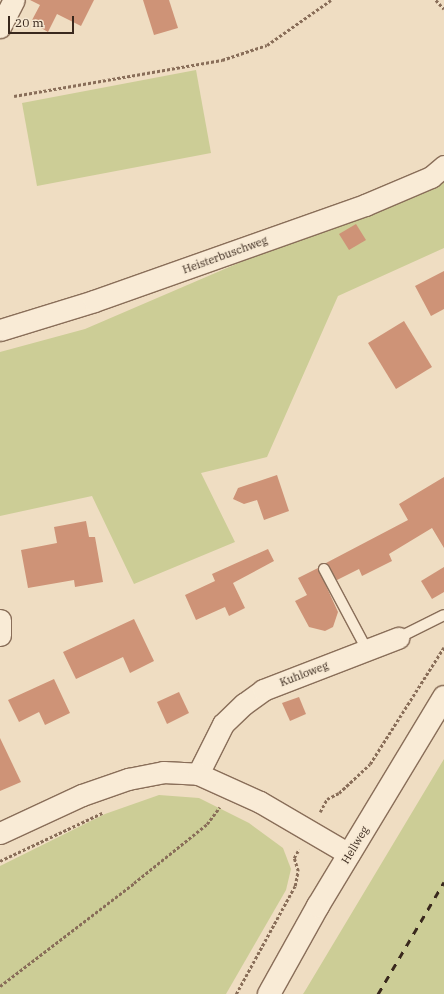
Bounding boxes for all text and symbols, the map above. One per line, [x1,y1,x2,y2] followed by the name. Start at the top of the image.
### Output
[10,8,76,34] scale bar
[15,15,44,30] text: 20 m
[181,233,269,277] street label: Heisterbuschweg
[278,659,330,689] street label: Kuhloweg
[339,824,371,866] street label: Hellweg

